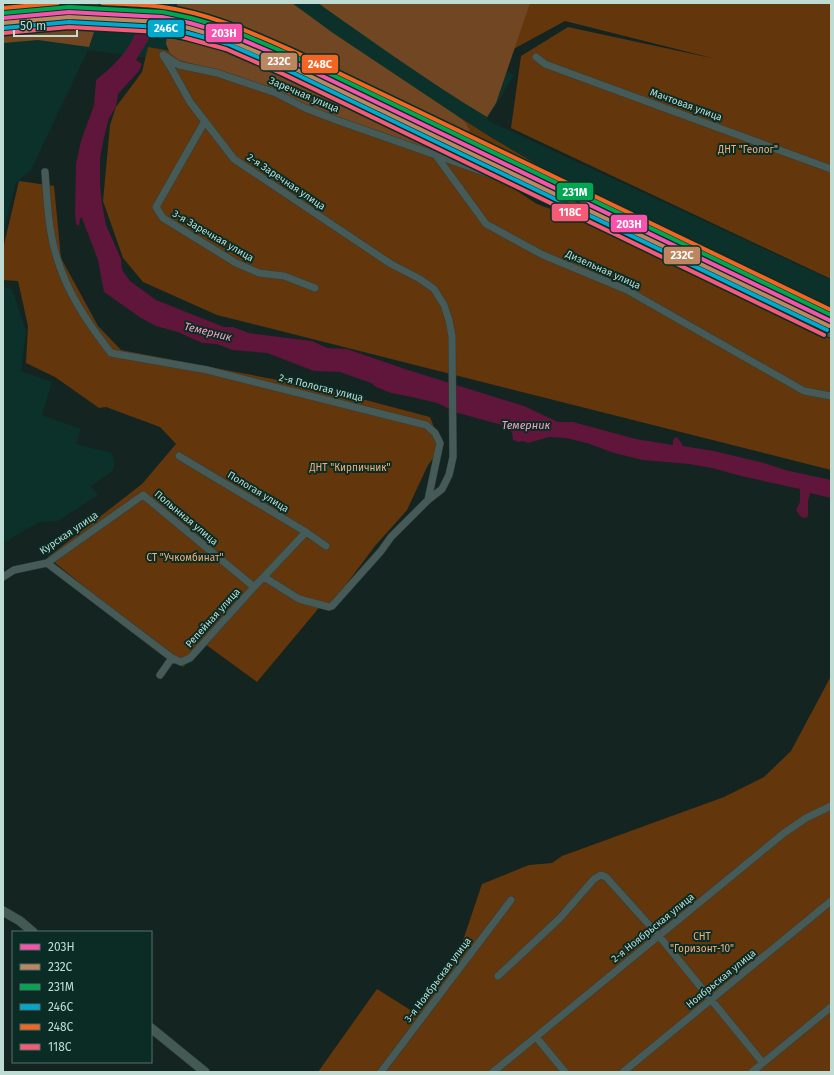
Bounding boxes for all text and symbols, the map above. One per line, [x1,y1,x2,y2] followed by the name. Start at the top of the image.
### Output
[14,12,77,38] scale bar
[20,19,46,33] text: 50 m
[147,19,185,38] line badge: 246С
[154,22,179,35] text: 246С
[205,23,243,43] line badge: 203Н
[211,27,237,40] text: 203Н
[260,52,298,71] line badge: 232C
[301,54,339,74] line badge: 248С
[267,55,291,68] text: 232C
[308,58,333,71] text: 248С
[267,75,341,115] street label: Заречная улица
[648,86,724,124] street label: Мачтовая улица
[717,144,778,156] park label: ДНТ "Геолог"
[245,151,327,213] street label: 2-я Заречная улица
[556,182,594,201] line badge: 231М
[563,186,588,199] text: 231М
[551,203,589,222] line badge: 118С
[559,206,582,219] text: 118С
[170,208,256,264] street label: 3-я Заречная улица
[610,214,648,233] line badge: 203Н
[616,218,642,231] text: 203Н
[663,246,701,265] line badge: 232C
[563,248,642,292] street label: Дизельная улица
[670,249,694,262] text: 232C
[183,320,233,344] water label: Темерник
[278,372,364,404] street label: 2-я Пологая улица
[502,419,550,432] water label: Темерник
[308,462,391,474] park label: ДНТ "Кирпичник"
[225,469,291,515] street label: Пологая улица
[152,488,220,548] street label: Полынная улица
[37,509,101,557] street label: Курская улица
[146,552,224,564] park label: СТ "Учкомбинат"
[183,586,243,650] street label: Репейная улица
[609,891,697,965] street label: 2-я Ноябрьская улица
[12,931,152,1063] legend
[670,931,734,955] park label: СНТ "Горизонт-10"
[402,935,474,1025] street label: 3-я Ноябрьская улица
[48,940,75,954] text: 203Н
[684,947,758,1011] street label: Ноябрьская улица
[48,960,73,974] text: 232C
[48,980,74,994] text: 231М
[48,1000,73,1014] text: 246С
[48,1020,74,1034] text: 248С
[48,1040,72,1054] text: 118С

